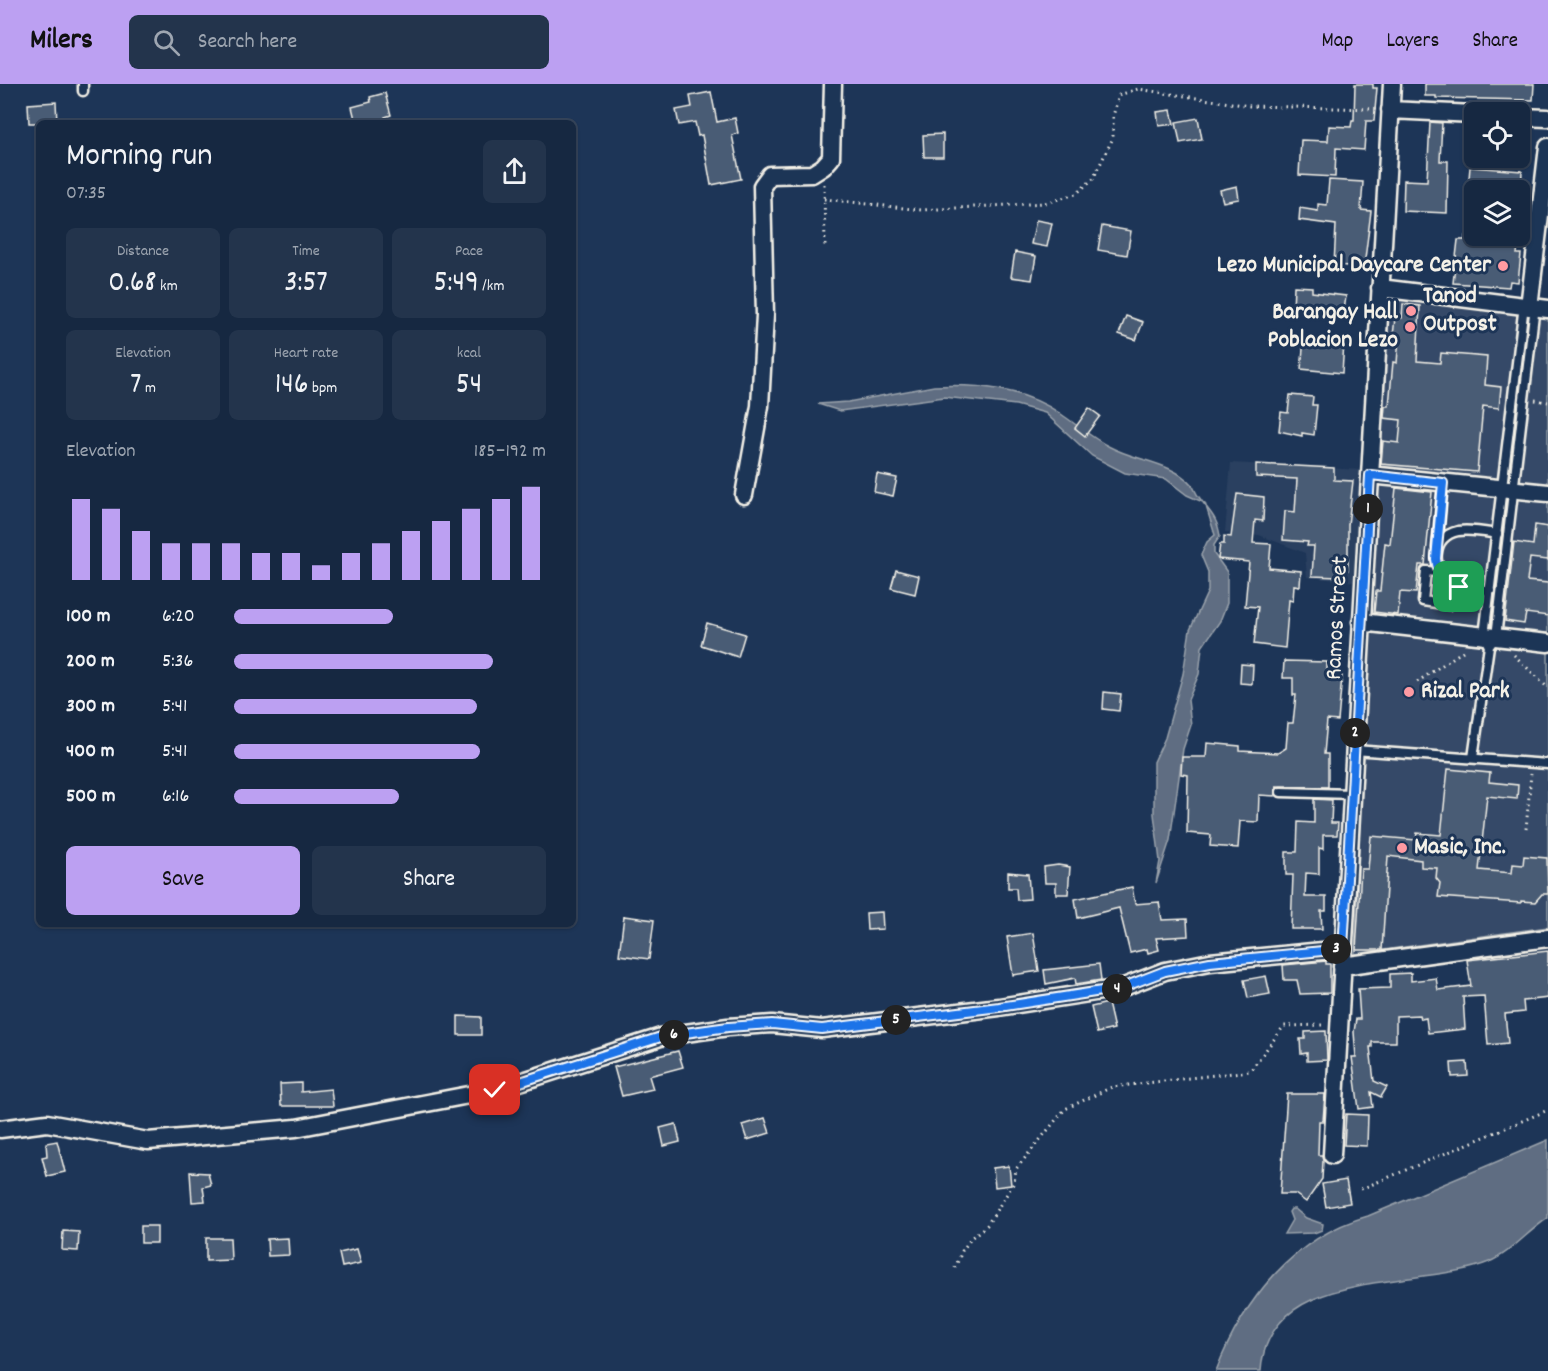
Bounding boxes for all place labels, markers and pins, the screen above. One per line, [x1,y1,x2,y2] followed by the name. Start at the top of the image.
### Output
[1217,249,1492,283] place label: Lezo Municipal Daycare Center
[1496,259,1510,273] marker: Lezo Municipal Daycare Center
[1423,280,1497,342] place label: Tanod Outpost
[1268,296,1398,358] place label: Barangay Hall Poblacion Lezo
[1404,304,1418,318] marker: Tanod Outpost
[1403,320,1417,334] marker: Barangay Hall Poblacion Lezo
[1353,494,1383,524] pin: 1
[1433,561,1484,612] pin
[1421,675,1510,709] place label: Rizal Park
[1402,685,1416,699] marker: Rizal Park
[1340,718,1370,748] pin: 2
[1414,831,1506,865] place label: Masic, Inc.
[1395,841,1409,855] marker: Masic, Inc.
[1321,934,1351,964] pin: 3
[1102,974,1132,1004] pin: 4
[881,1005,911,1035] pin: 5
[659,1020,689,1050] pin: 6
[469,1064,520,1115] pin

